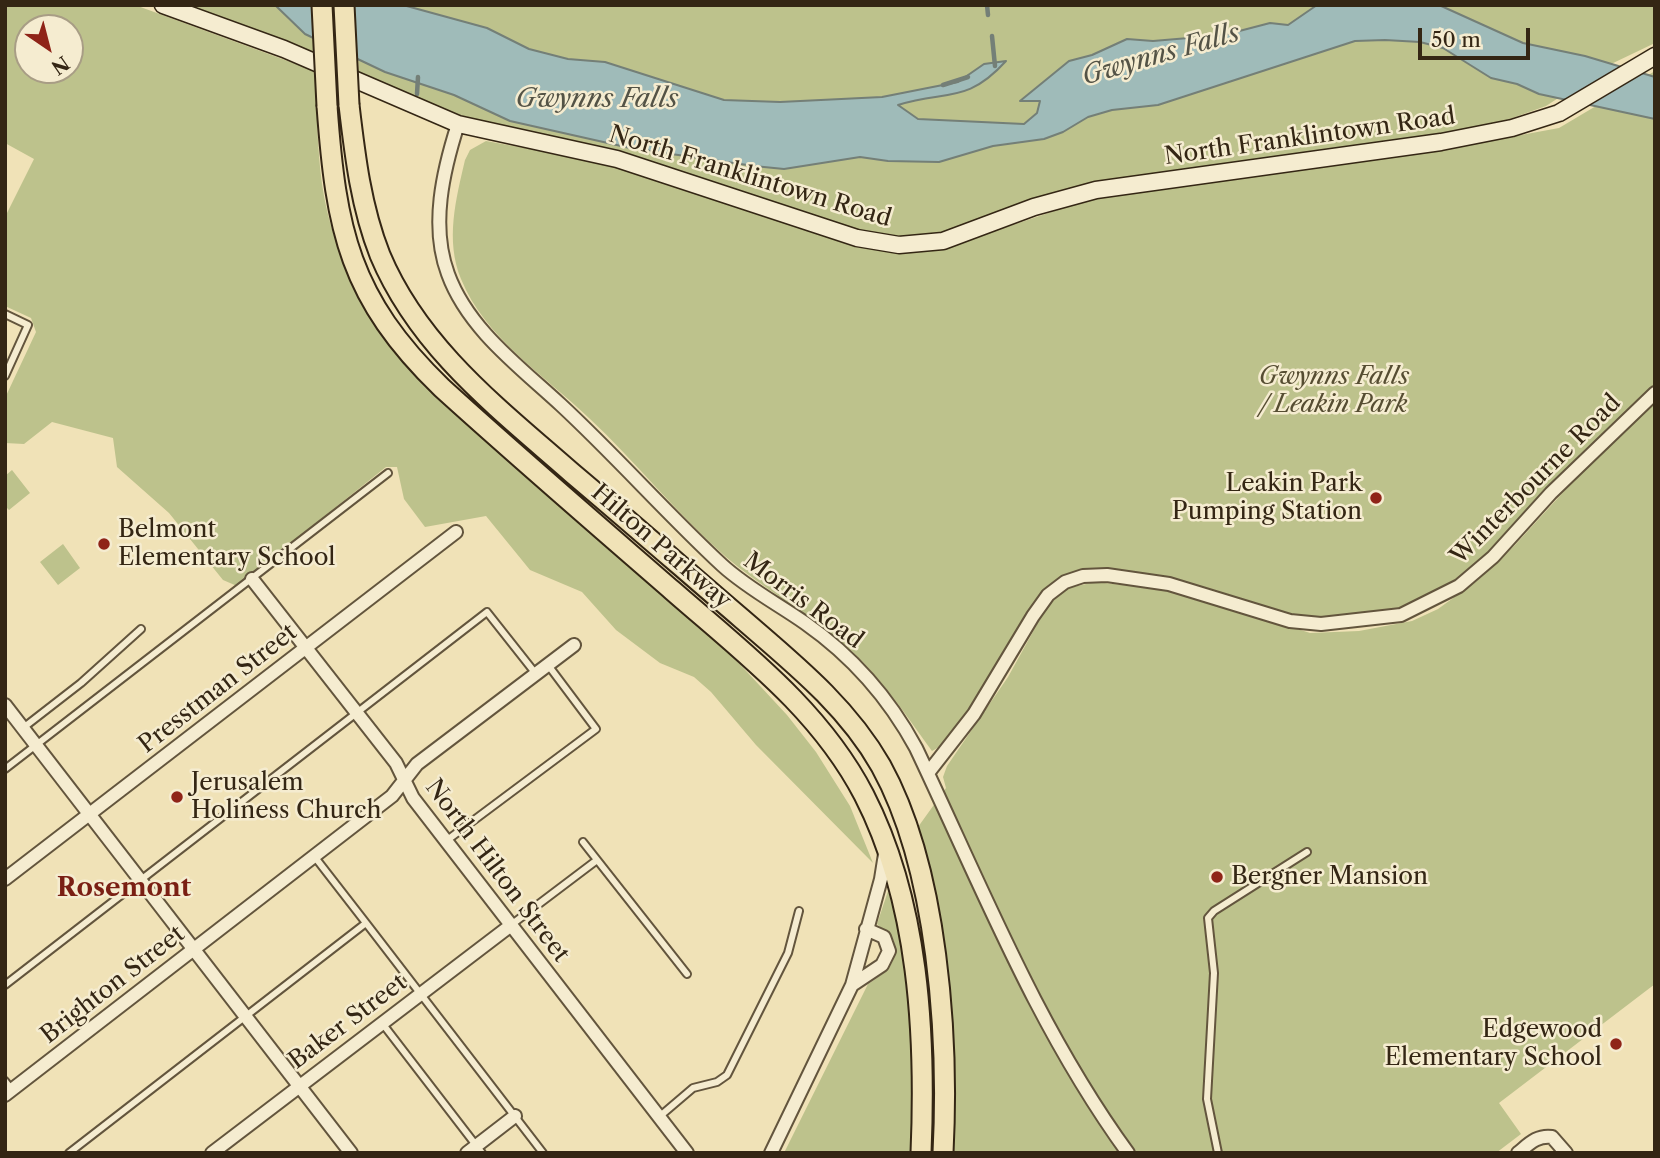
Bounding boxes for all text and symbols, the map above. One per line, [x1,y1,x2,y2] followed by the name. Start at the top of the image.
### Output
[14,14,84,84] north arrow
[1422,14,1534,58] scale bar
[1078,18,1244,92] water label: Gwynns Falls
[1431,27,1481,52] text: 50 m
[47,51,74,79] text: N
[516,83,678,115] water label: Gwynns Falls
[1163,102,1457,172] street label: North Franklintown Road
[605,120,895,234] street label: North Franklintown Road
[1259,363,1409,419] park label: Gwynns Falls / Leakin Park
[1445,389,1627,571] street label: Winterbourne Road
[1172,470,1362,526] place label: Leakin Park Pumping Station
[585,478,737,616] street label: Hilton Parkway
[1368,490,1384,506] marker: Leakin Park Pumping Station
[118,516,335,572] place label: Belmont Elementary School
[96,536,112,552] marker: Belmont Elementary School
[738,547,868,655] street label: Morris Road
[133,618,303,760] street label: Presstman Street
[191,769,382,825] place label: Jerusalem Holiness Church
[419,774,575,968] street label: North Hilton Street
[169,789,185,805] marker: Jerusalem Holiness Church
[1231,863,1428,891] place label: Bergner Mansion
[1209,869,1225,885] marker: Bergner Mansion
[57,872,191,904] district label: Rosemont
[35,920,191,1050] street label: Brighton Street
[283,968,413,1076] street label: Baker Street
[1385,1016,1602,1072] place label: Edgewood Elementary School
[1608,1036,1624,1052] marker: Edgewood Elementary School

